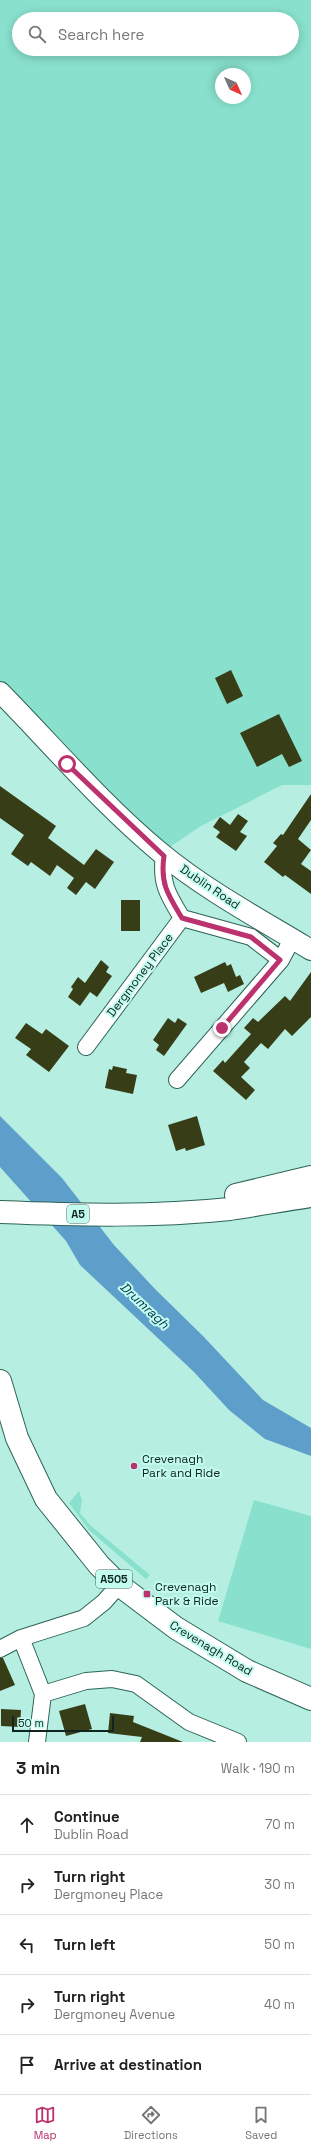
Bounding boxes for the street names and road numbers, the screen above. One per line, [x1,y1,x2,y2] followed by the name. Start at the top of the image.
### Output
[177,861,243,913] street label: Dublin Road
[103,930,177,1020] street label: Dergmoney Place
[67,1205,89,1223] road number: A5
[96,1570,132,1588] road number: A505
[167,1617,255,1679] street label: Crevenagh Road

